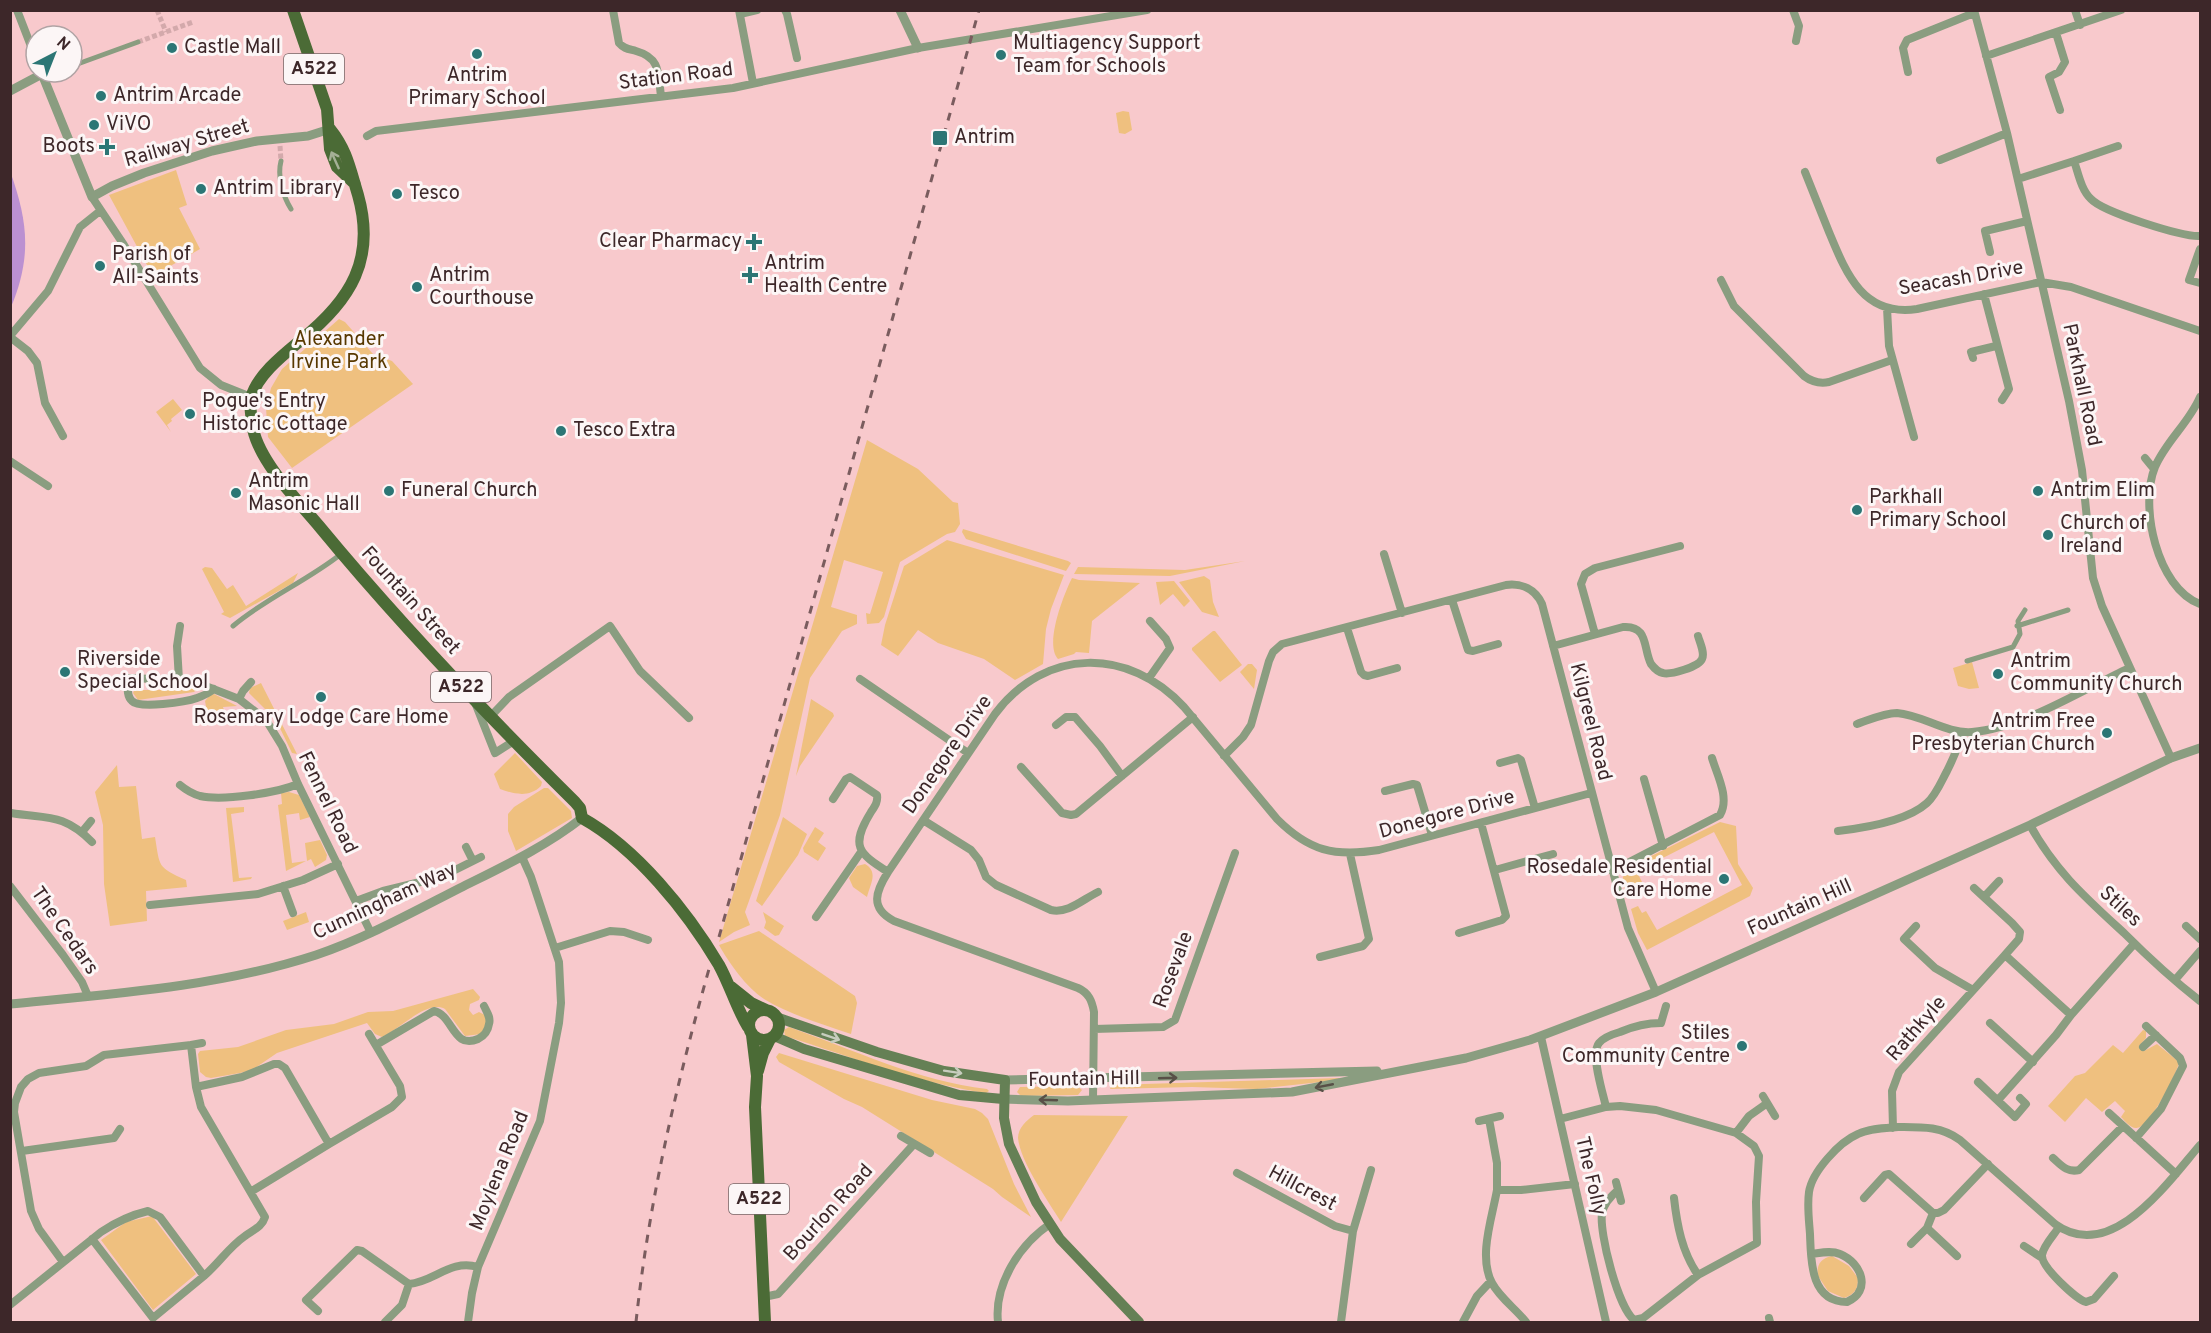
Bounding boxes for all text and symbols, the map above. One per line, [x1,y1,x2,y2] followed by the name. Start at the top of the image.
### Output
[24,24,84,84] north arrow
[1013,31,1201,80] place label: Multiagency Support Team for Schools
[52,33,74,56] text: N
[184,35,281,61] place label: Castle Mall
[165,41,179,55] marker: Castle Mall
[470,47,484,61] marker: Antrim Primary School
[994,48,1008,62] marker: Multiagency Support Team for Schools
[284,54,344,84] road number: A522
[617,57,735,97] street label: Station Road
[408,63,546,112] place label: Antrim Primary School
[113,83,241,109] place label: Antrim Arcade
[94,89,108,103] marker: Antrim Arcade
[106,112,151,138] place label: ViVO
[121,114,253,174] street label: Railway Street
[87,118,101,132] marker: ViVO
[954,125,1015,151] place label: Antrim
[931,129,949,147] marker: Antrim
[43,134,95,160] place label: Boots
[100,140,114,154] marker: Boots
[329,151,340,169] one-way arrow
[213,176,343,202] place label: Antrim Library
[409,181,460,207] place label: Tesco
[194,182,208,196] marker: Antrim Library
[390,187,404,201] marker: Tesco
[599,229,742,255] place label: Clear Pharmacy
[747,235,761,249] marker: Clear Pharmacy
[112,242,199,291] place label: Parish of All-Saints
[764,251,887,300] place label: Antrim Health Centre
[1897,255,2025,303] street label: Seacash Drive
[93,259,107,273] marker: Parish of All-Saints
[429,263,534,312] place label: Antrim Courthouse
[741,266,759,284] marker: Antrim Health Centre
[410,280,424,294] marker: Antrim Courthouse
[2055,321,2107,449] street label: Parkhall Road
[290,327,388,376] park label: Alexander Irvine Park
[202,389,348,438] place label: Pogue's Entry Historic Cottage
[183,407,197,421] marker: Pogue's Entry Historic Cottage
[573,418,675,444] place label: Tesco Extra
[554,424,568,438] marker: Tesco Extra
[248,469,360,518] place label: Antrim Masonic Hall
[401,478,537,504] place label: Funeral Church
[2050,478,2155,504] place label: Antrim Elim
[382,484,396,498] marker: Funeral Church
[2031,484,2045,498] marker: Antrim Elim
[1869,485,2006,534] place label: Parkhall Primary School
[229,486,243,500] marker: Antrim Masonic Hall
[1850,503,1864,517] marker: Parkhall Primary School
[2060,511,2147,560] place label: Church of Ireland
[2041,528,2055,542] marker: Church of Ireland
[354,541,466,661] street label: Fountain Street
[77,647,208,696] place label: Riverside Special School
[2010,649,2183,698] place label: Antrim Community Church
[1563,660,1617,784] street label: Kilgreel Road
[58,665,72,679] marker: Riverside Special School
[1991,667,2005,681] marker: Antrim Community Church
[431,672,491,702] road number: A522
[314,690,328,704] marker: Rosemary Lodge Care Home
[897,690,999,820] street label: Donegore Drive
[193,705,449,731] place label: Rosemary Lodge Care Home
[1911,709,2095,758] place label: Antrim Free Presbyterian Church
[2100,726,2114,740] marker: Antrim Free Presbyterian Church
[291,748,363,858] street label: Fennel Road
[1376,784,1518,846] street label: Donegore Drive
[1527,855,1712,904] place label: Rosedale Residential Care Home
[309,857,461,947] street label: Cunningham Way
[1717,872,1731,886] marker: Rosedale Residential Care Home
[1744,873,1856,943] street label: Fountain Hill
[2093,881,2147,933] street label: Stiles
[24,882,104,980] street label: The Cedars
[1148,928,1200,1012] street label: Rosevale
[1881,991,1953,1067] street label: Rathkyle
[1562,1021,1730,1070] place label: Stiles Community Centre
[821,1032,840,1043] one-way arrow
[1735,1039,1749,1053] marker: Stiles Community Centre
[1028,1066,1140,1094] street label: Fountain Hill
[943,1067,962,1078] one-way arrow
[1158,1072,1178,1083] one-way arrow
[1315,1081,1335,1092] one-way arrow
[1039,1094,1059,1106] one-way arrow
[464,1107,536,1235] street label: Moylena Road
[1568,1134,1612,1218] street label: The Folly
[778,1159,880,1267] street label: Bourlon Road
[1263,1160,1341,1218] street label: Hillcrest
[729,1184,789,1214] road number: A522

